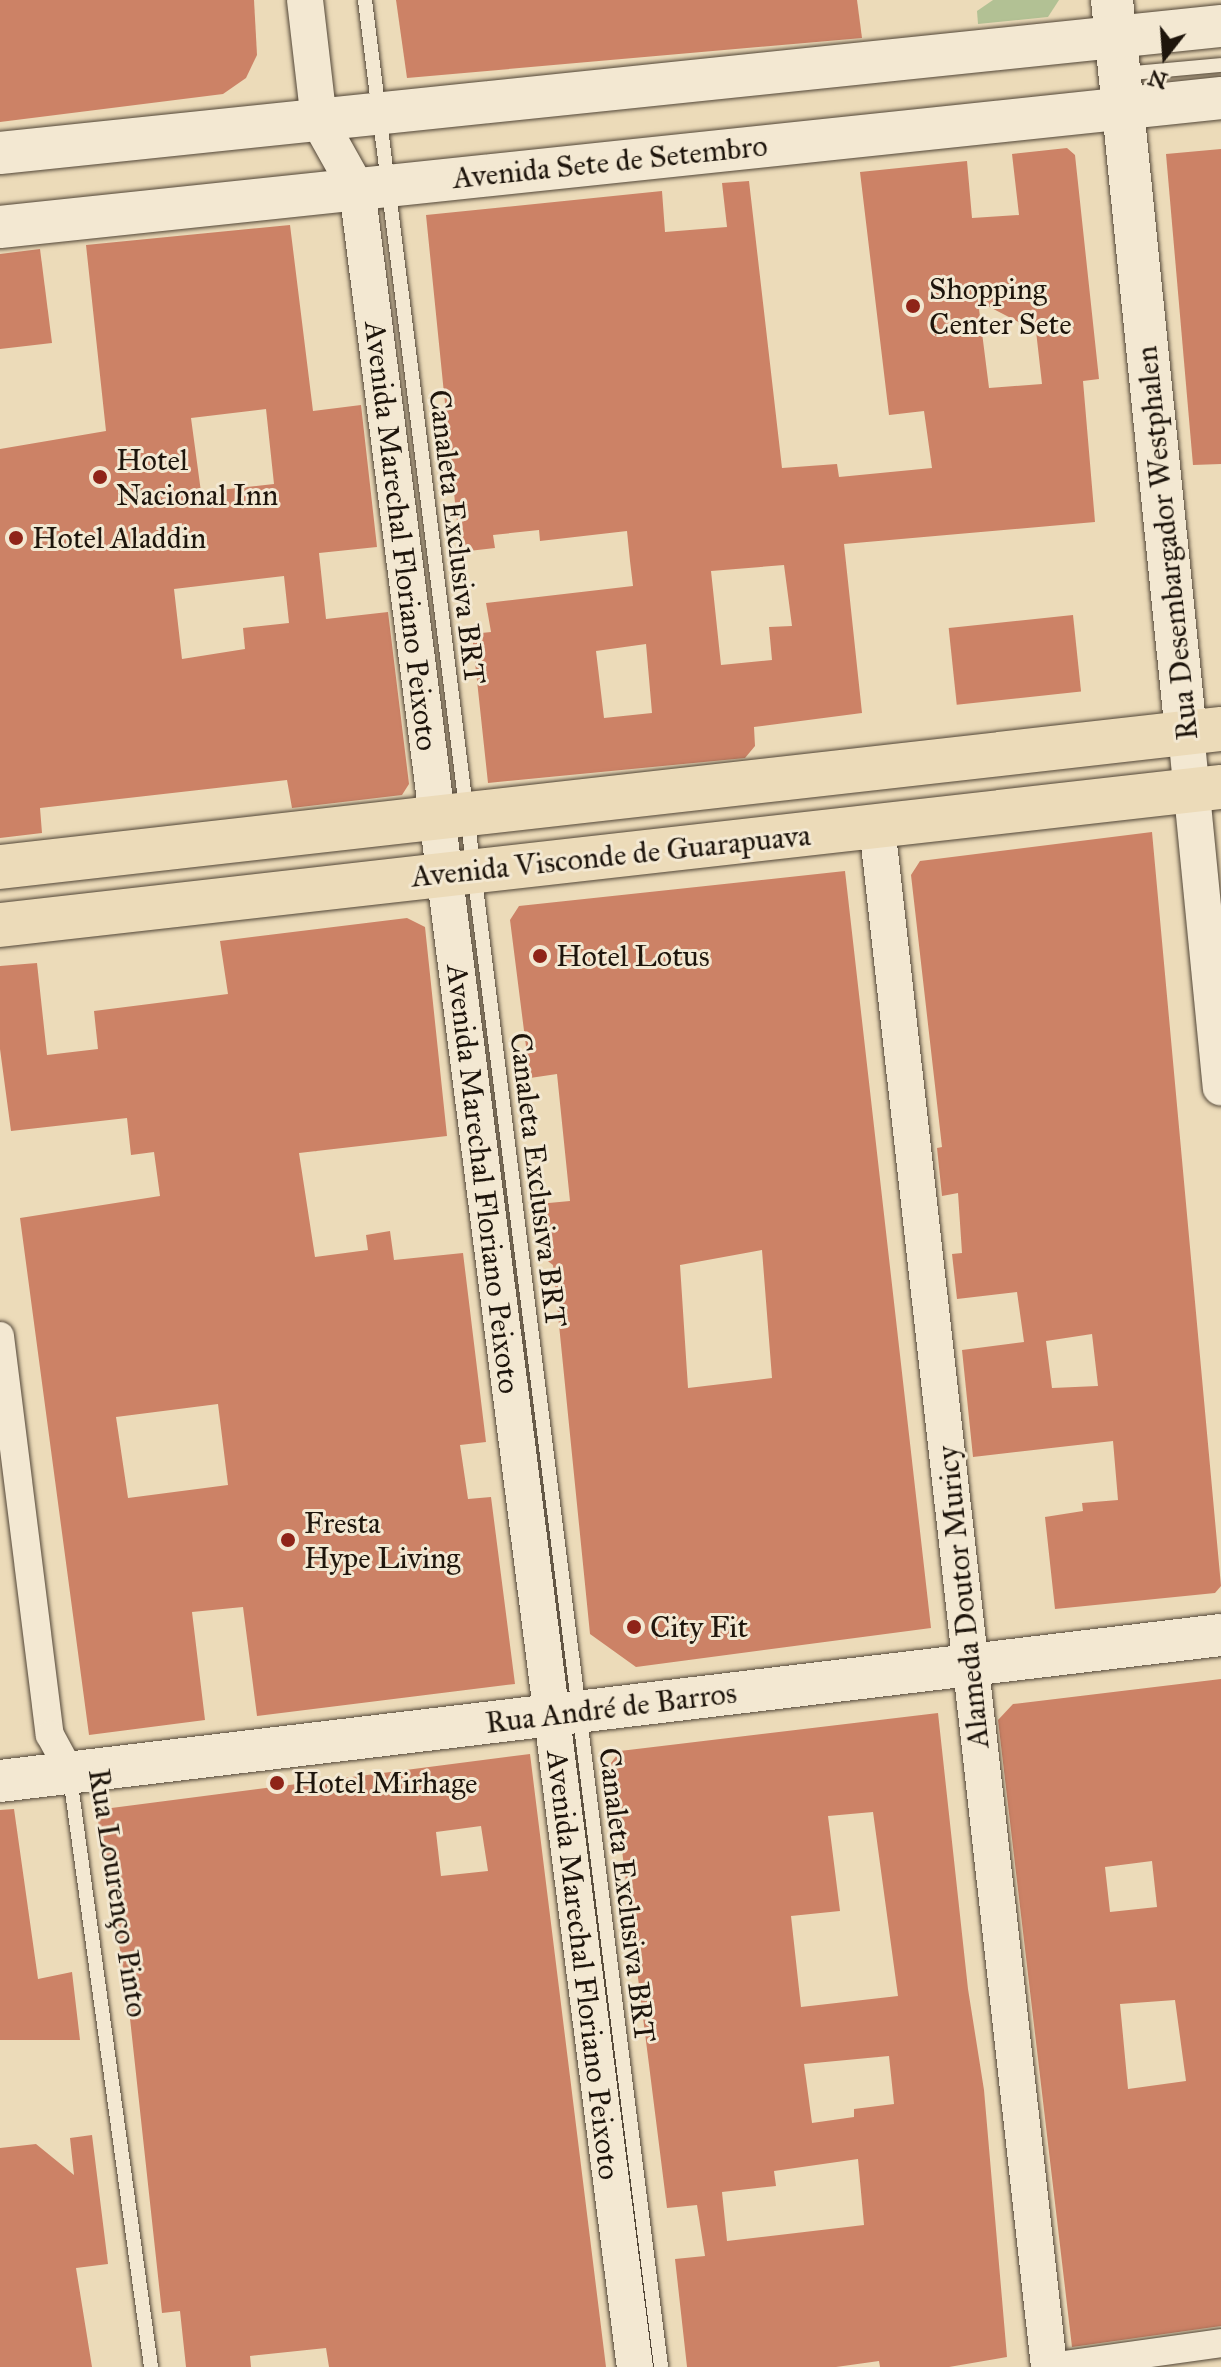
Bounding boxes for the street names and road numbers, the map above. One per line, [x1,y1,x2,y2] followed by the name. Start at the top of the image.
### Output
[451,128,769,196] street label: Avenida Sete de Setembro
[357,319,445,753] street label: Avenida Marechal Floriano Peixoto
[1128,344,1206,742] street label: Rua Desembargador Westphalen
[421,388,493,686] street label: Canaleta Exclusiva BRT
[410,817,812,895] street label: Avenida Visconde de Guarapuava
[439,962,527,1396] street label: Avenida Marechal Floriano Peixoto
[502,1031,574,1329] street label: Canaleta Exclusiva BRT
[929,1444,997,1750] street label: Alameda Doutor Muricy
[483,1675,739,1741] street label: Rua André de Barros
[591,1746,663,2044] street label: Canaleta Exclusiva BRT
[539,1748,627,2182] street label: Avenida Marechal Floriano Peixoto
[81,1766,155,2020] street label: Rua Lourenço Pinto

